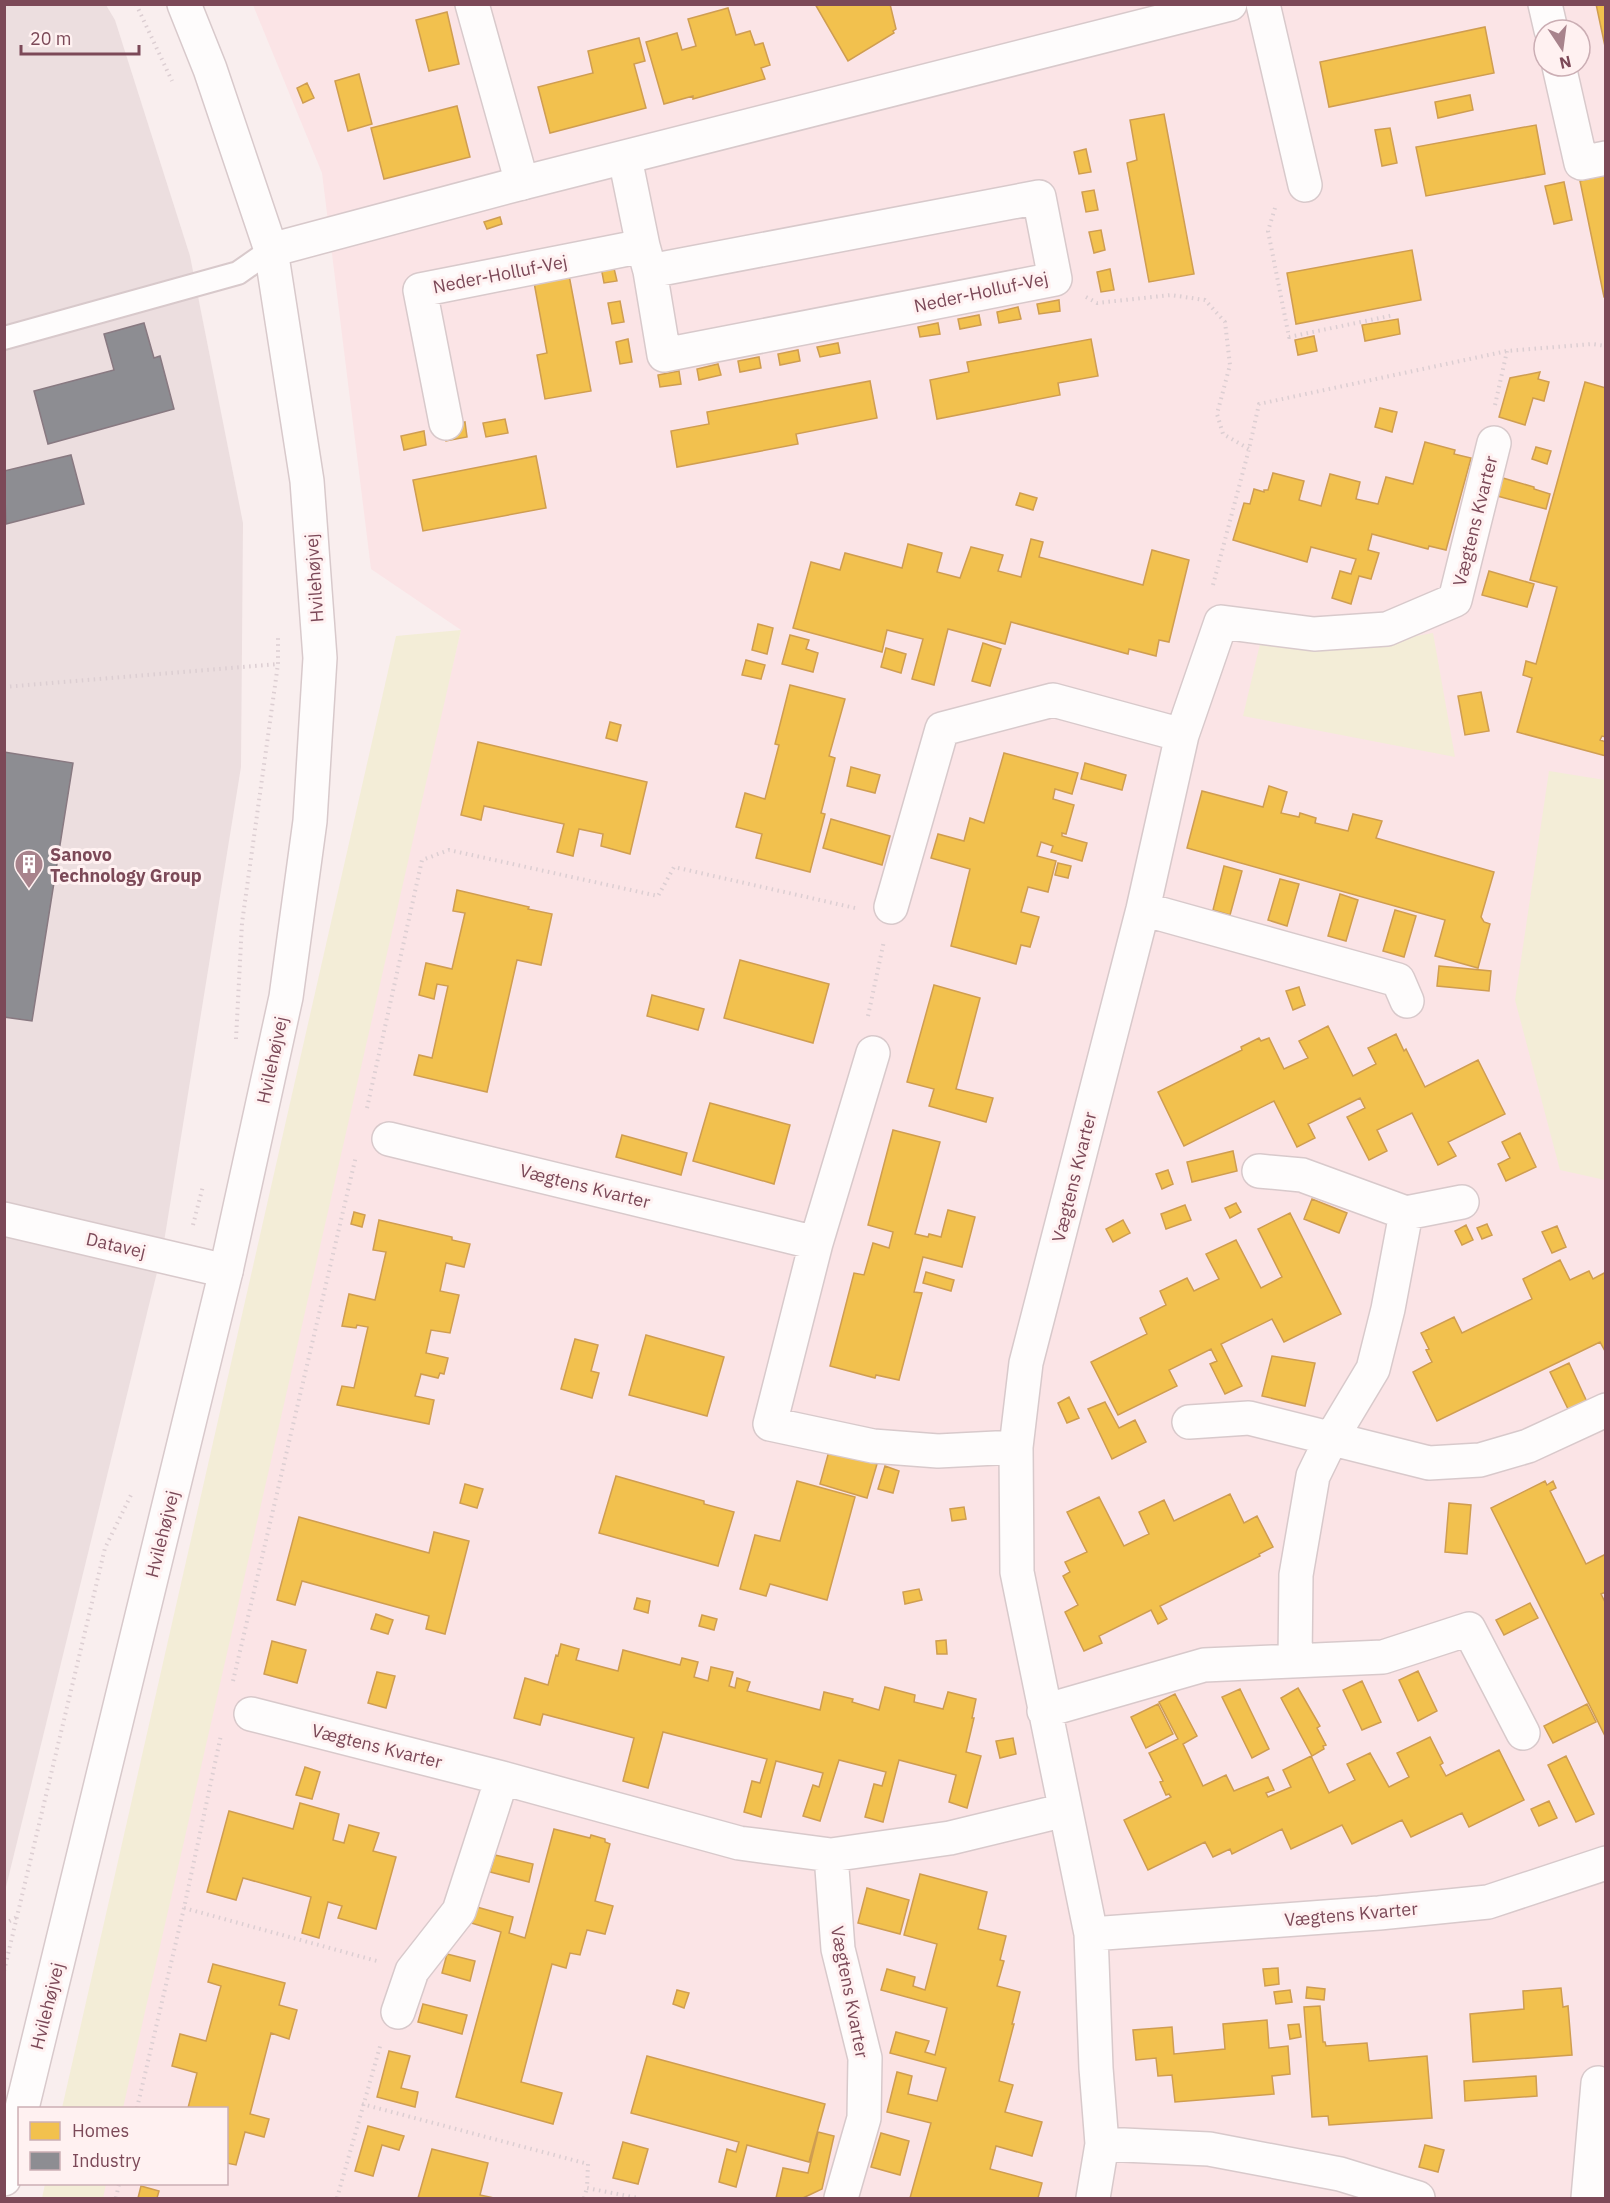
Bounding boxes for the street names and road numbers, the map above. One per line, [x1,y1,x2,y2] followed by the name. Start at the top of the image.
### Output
[431,250,569,298] street label: Neder-Holluf-Vej
[912,267,1050,317] street label: Neder-Holluf-Vej
[1448,453,1502,589] street label: Vægtens Kvarter
[299,533,329,623] street label: Hvilehøjvej
[252,1014,292,1106] street label: Hvilehøjvej
[1047,1109,1101,1245] street label: Vægtens Kvarter
[517,1159,653,1213] street label: Vægtens Kvarter
[84,1227,148,1263] street label: Datavej
[140,1488,184,1580] street label: Hvilehøjvej
[309,1719,445,1773] street label: Vægtens Kvarter
[1283,1897,1419,1931] street label: Vægtens Kvarter
[826,1924,874,2060] street label: Vægtens Kvarter
[25,1960,69,2052] street label: Hvilehøjvej

